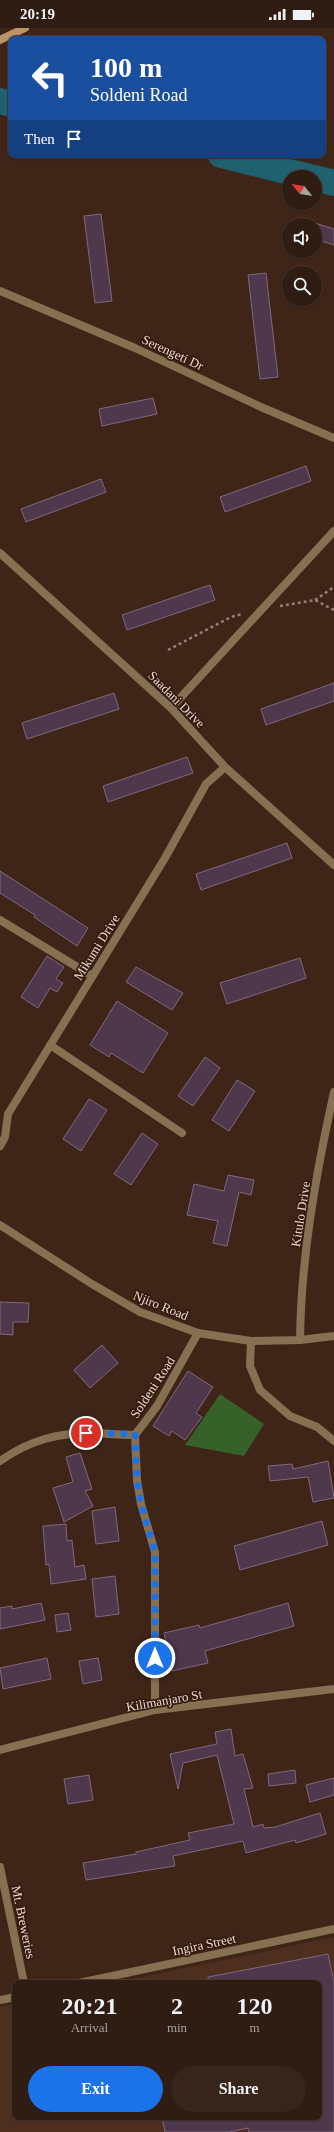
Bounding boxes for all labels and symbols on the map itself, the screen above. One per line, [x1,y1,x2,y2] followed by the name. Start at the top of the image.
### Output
[282,170,322,210] north arrow
[140,332,207,373] street label: Serengeti Dr
[145,668,208,731] street label: Saadani Drive
[70,911,123,983] street label: Mikumi Drive
[288,1180,313,1248] street label: Kitulo Drive
[131,1288,191,1323] street label: Njiro Road
[127,1353,178,1421] street label: Soldeni Road
[69,1416,103,1450] pin
[134,1637,176,1679] position arrow
[125,1686,204,1715] street label: Kilimanjaro St
[8,1884,39,1960] street label: Mt. Breweries
[171,1930,238,1959] street label: Ingira Street

